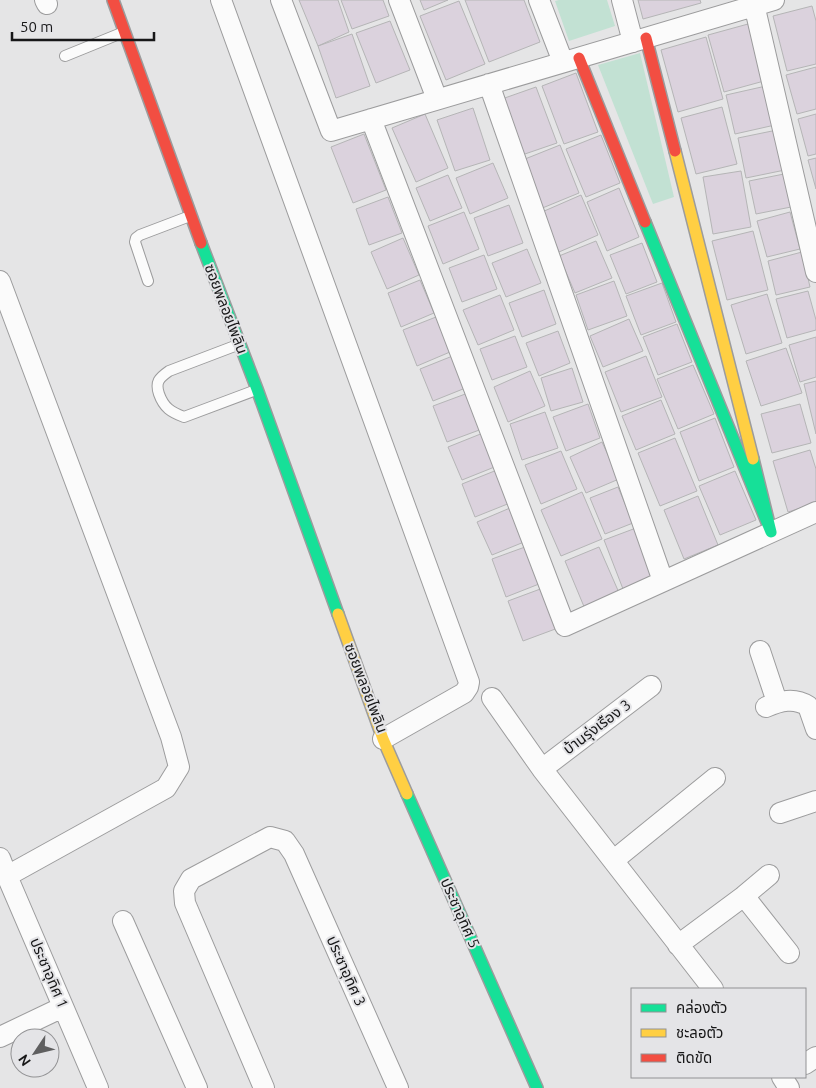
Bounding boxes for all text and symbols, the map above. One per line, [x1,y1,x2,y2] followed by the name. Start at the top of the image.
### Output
[12,10,155,42] scale bar
[20,18,53,35] text: 50 m
[202,262,251,356] street label: ซอยพลอยไพลิน
[342,641,391,735] street label: ซอยพลอยไพลิน
[560,696,634,758] street label: บ้านรุ่งเรือง 3
[437,875,483,951] street label: ประชาอุทิศ 5
[323,933,369,1009] street label: ประชาอุทิศ 3
[26,935,72,1011] street label: ประชาอุทิศ 1
[631,988,806,1078] legend
[676,999,727,1016] text: คล่องตัว
[676,1024,723,1041] text: ชะลอตัว
[10,1028,60,1078] north arrow
[676,1049,712,1066] text: ติดขัด
[15,1052,34,1069] text: N

